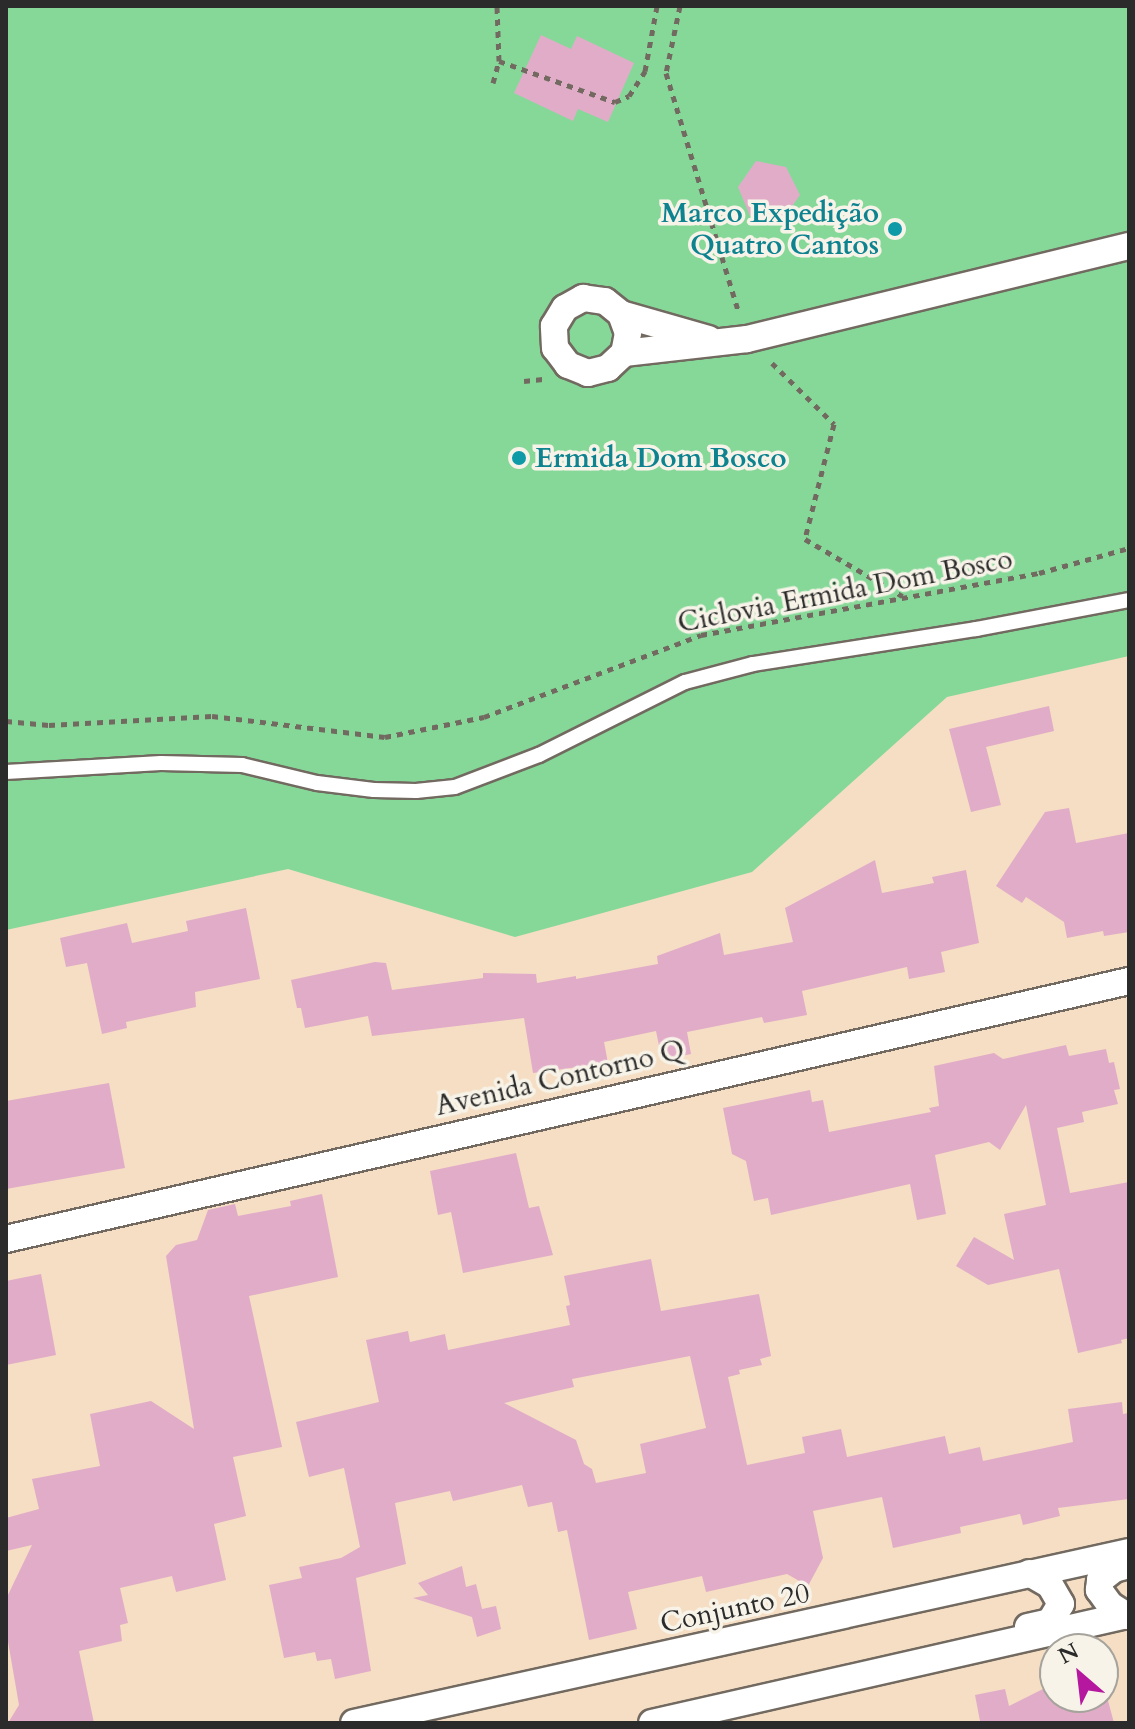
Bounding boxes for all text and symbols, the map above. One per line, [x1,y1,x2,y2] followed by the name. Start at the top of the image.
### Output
[661,196,879,262] place label: Marco Expedição Quatro Cantos
[886,220,904,238] marker: Marco Expedição Quatro Cantos
[535,441,787,475] place label: Ermida Dom Bosco
[510,449,528,467] marker: Ermida Dom Bosco
[675,542,1015,640] street label: Ciclovia Ermida Dom Bosco
[432,1033,688,1123] street label: Avenida Contorno Q
[657,1576,813,1640] street label: Conjunto 20
[1039,1633,1119,1713] north arrow
[1053,1636,1084,1671] text: N

